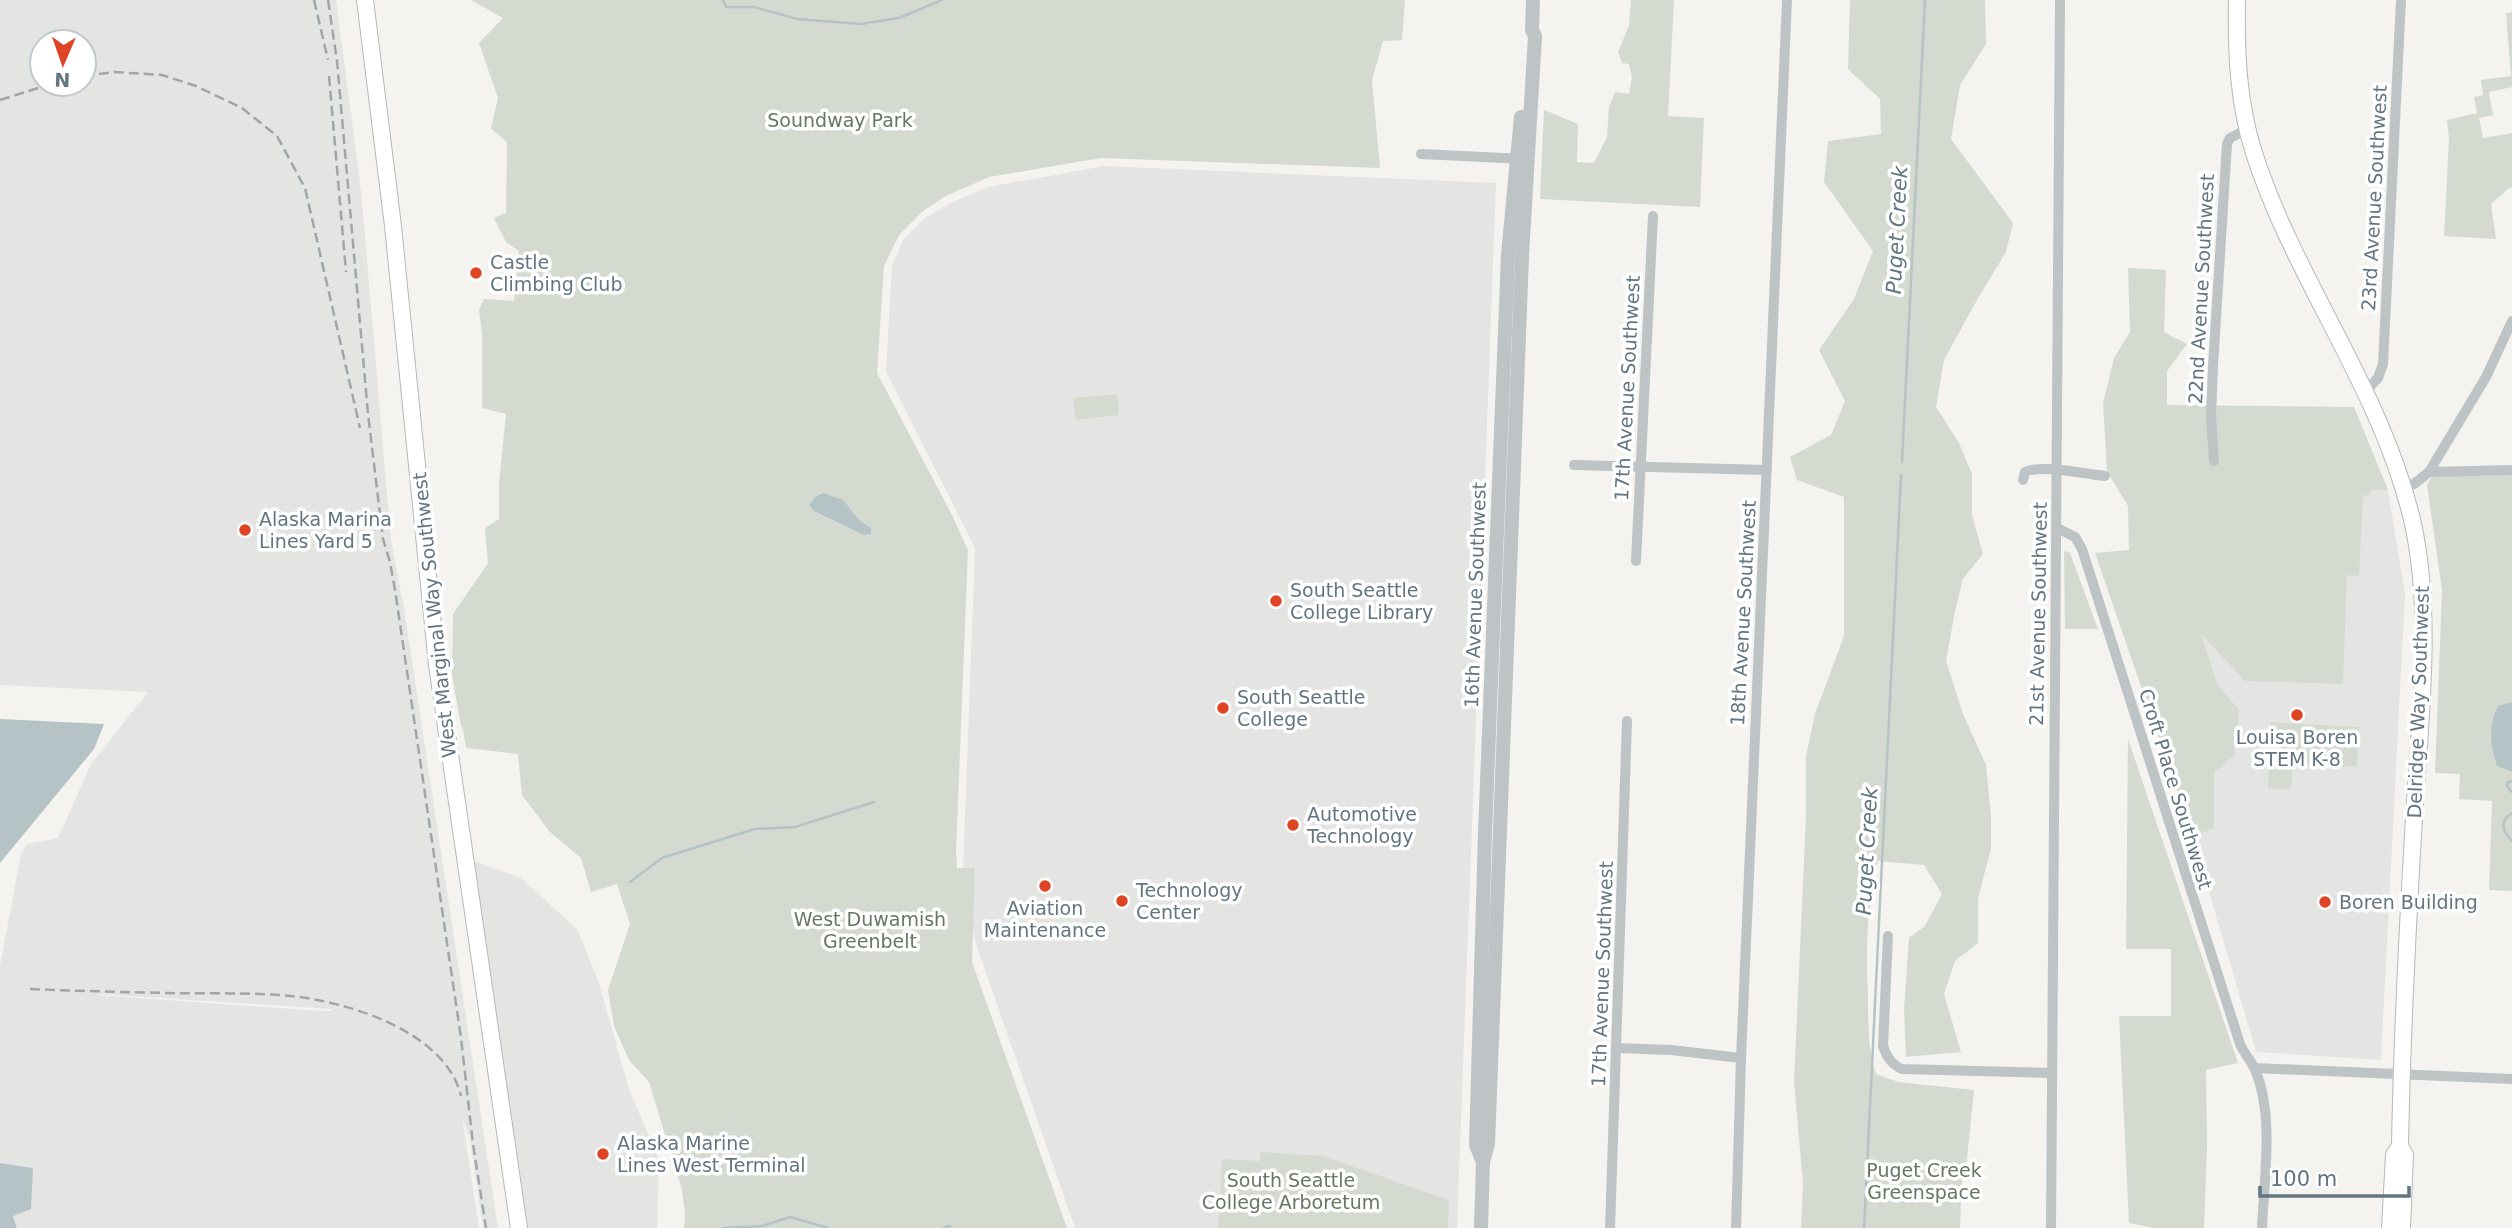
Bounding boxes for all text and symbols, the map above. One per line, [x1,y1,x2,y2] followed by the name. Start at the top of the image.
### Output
[28,28,98,98] north arrow
[54,69,71,91] text: N
[2357,84,2391,312] street label: 23rd Avenue Southwest
[767,109,913,131] park label: Soundway Park
[1882,164,1912,295] water label: Puget Creek
[2184,173,2218,405] street label: 22nd Avenue Southwest
[490,251,622,295] place label: Castle Climbing Club
[468,265,484,281] marker: Castle Climbing Club
[1610,275,1644,501] street label: 17th Avenue Southwest
[408,471,460,759] street label: West Marginal Way Southwest
[1460,482,1490,708] street label: 16th Avenue Southwest
[1726,500,1760,726] street label: 18th Avenue Southwest
[2025,502,2051,726] street label: 21st Avenue Southwest
[259,508,392,552] place label: Alaska Marina Lines Yard 5
[237,522,253,538] marker: Alaska Marina Lines Yard 5
[1290,579,1433,623] place label: South Seattle College Library
[2403,585,2433,819] street label: Delridge Way Southwest
[1268,593,1284,609] marker: South Seattle College Library
[1237,686,1366,730] place label: South Seattle College
[2135,686,2217,892] street label: Croft Place Southwest
[1215,700,1231,716] marker: South Seattle College
[2289,707,2305,723] marker: Louisa Boren STEM K-8
[2236,726,2358,770] place label: Louisa Boren STEM K-8
[1852,785,1882,916] water label: Puget Creek
[1306,803,1417,847] place label: Automotive Technology
[1285,817,1301,833] marker: Automotive Technology
[1587,861,1617,1087] street label: 17th Avenue Southwest
[1037,878,1053,894] marker: Aviation Maintenance
[1135,879,1242,923] place label: Technology Center
[2339,891,2478,913] place label: Boren Building
[1114,893,1130,909] marker: Technology Center
[2317,894,2333,910] marker: Boren Building
[984,897,1106,941] place label: Aviation Maintenance
[794,908,946,952] park label: West Duwamish Greenbelt
[617,1132,806,1176] place label: Alaska Marine Lines West Terminal
[595,1146,611,1162] marker: Alaska Marine Lines West Terminal
[2260,1154,2409,1198] scale bar
[1866,1159,1982,1203] park label: Puget Creek Greenspace
[2270,1167,2337,1191] text: 100 m
[1202,1169,1380,1213] park label: South Seattle College Arboretum

